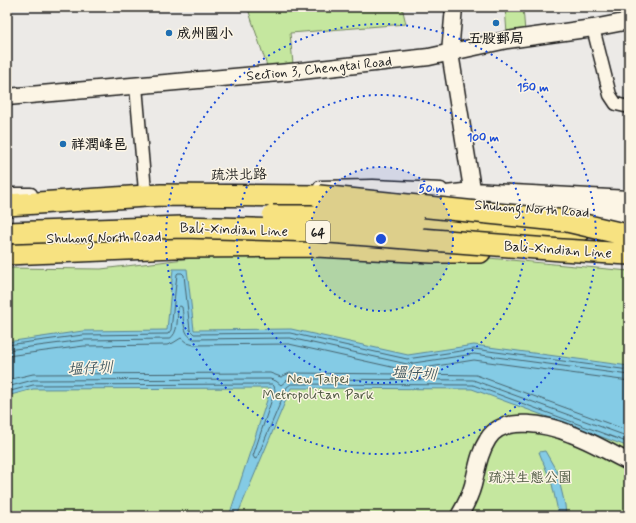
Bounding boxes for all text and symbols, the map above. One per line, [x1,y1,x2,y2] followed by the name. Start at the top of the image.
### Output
[491,18,501,28] marker: 五股郵局
[177,25,233,43] place label: 成州國小
[164,28,174,38] marker: 成州國小
[468,30,524,48] place label: 五股郵局
[245,52,393,86] street label: Section 3, Chengtai Road
[517,80,549,96] text: 150 m
[467,130,500,146] text: 100 m
[71,136,127,154] place label: 祥潤峰邑
[58,139,68,149] marker: 祥潤峰邑
[211,166,267,184] street label: 疏洪北路
[419,181,446,197] text: 50 m
[474,196,590,224] street label: Shuhong North Road
[180,219,288,241] street label: Bali-Xindian Line
[306,221,330,243] road number: 64
[46,228,162,250] street label: Shuhong North Road
[374,232,388,246] centre of rings
[503,237,612,263] street label: Bali-Xindian Line
[67,358,115,380] water label: 塭仔圳
[391,363,439,385] water label: 塭仔圳
[262,370,374,404] park label: New Taipei Metropolitan Park
[488,469,572,487] park label: 疏洪生態公園

